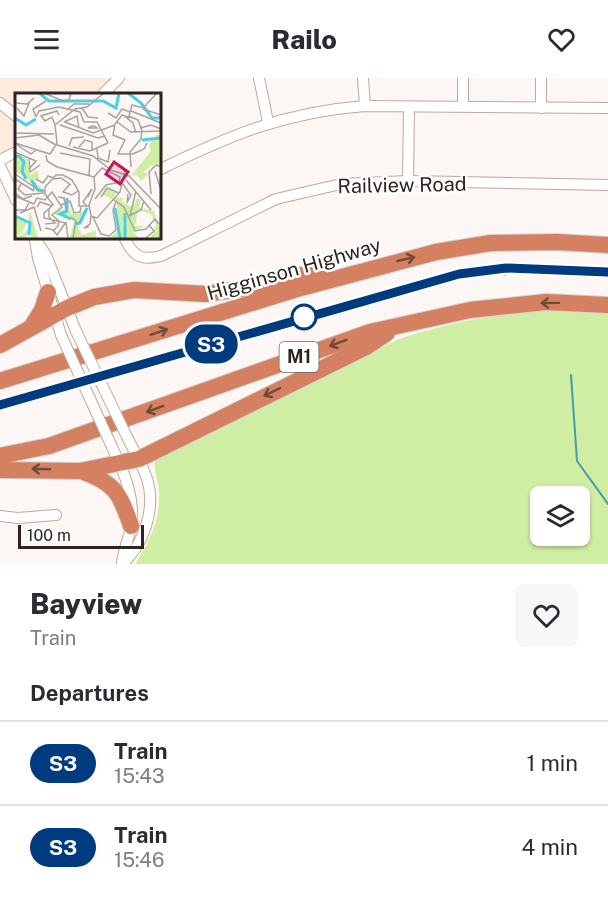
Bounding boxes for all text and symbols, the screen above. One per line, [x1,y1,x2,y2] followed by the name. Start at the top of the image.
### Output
[30,23,63,56] icon: menu
[271,23,337,55] text: Railo
[545,23,578,56] icon: heart
[15,93,160,238] inset map
[337,172,467,198] street label: Railview Road
[204,233,384,305] street label: Higginson Highway
[397,252,416,264] one-way arrow
[540,297,560,309] one-way arrow
[291,304,317,330] unlabelled marker
[184,324,238,364] line badge: S3
[149,325,168,336] one-way arrow
[197,332,225,357] text: S3
[329,339,348,350] one-way arrow
[280,342,318,372] road number: M1
[263,386,281,398] one-way arrow
[146,404,165,415] one-way arrow
[32,463,52,475] one-way arrow
[530,486,590,546] map controls
[530,486,590,546] button: layers
[18,522,144,550] scale bar
[27,526,71,545] text: 100 m
[515,584,578,647] button: heart
[30,587,142,620] text: Bayview
[30,626,76,650] text: Train
[30,680,149,706] text: Departures
[114,738,167,764] text: Train
[526,750,578,776] text: 1 min
[49,751,77,776] text: S3
[114,764,165,788] text: 15:43
[114,822,167,848] text: Train
[522,834,578,860] text: 4 min
[49,835,77,860] text: S3
[114,848,164,872] text: 15:46

